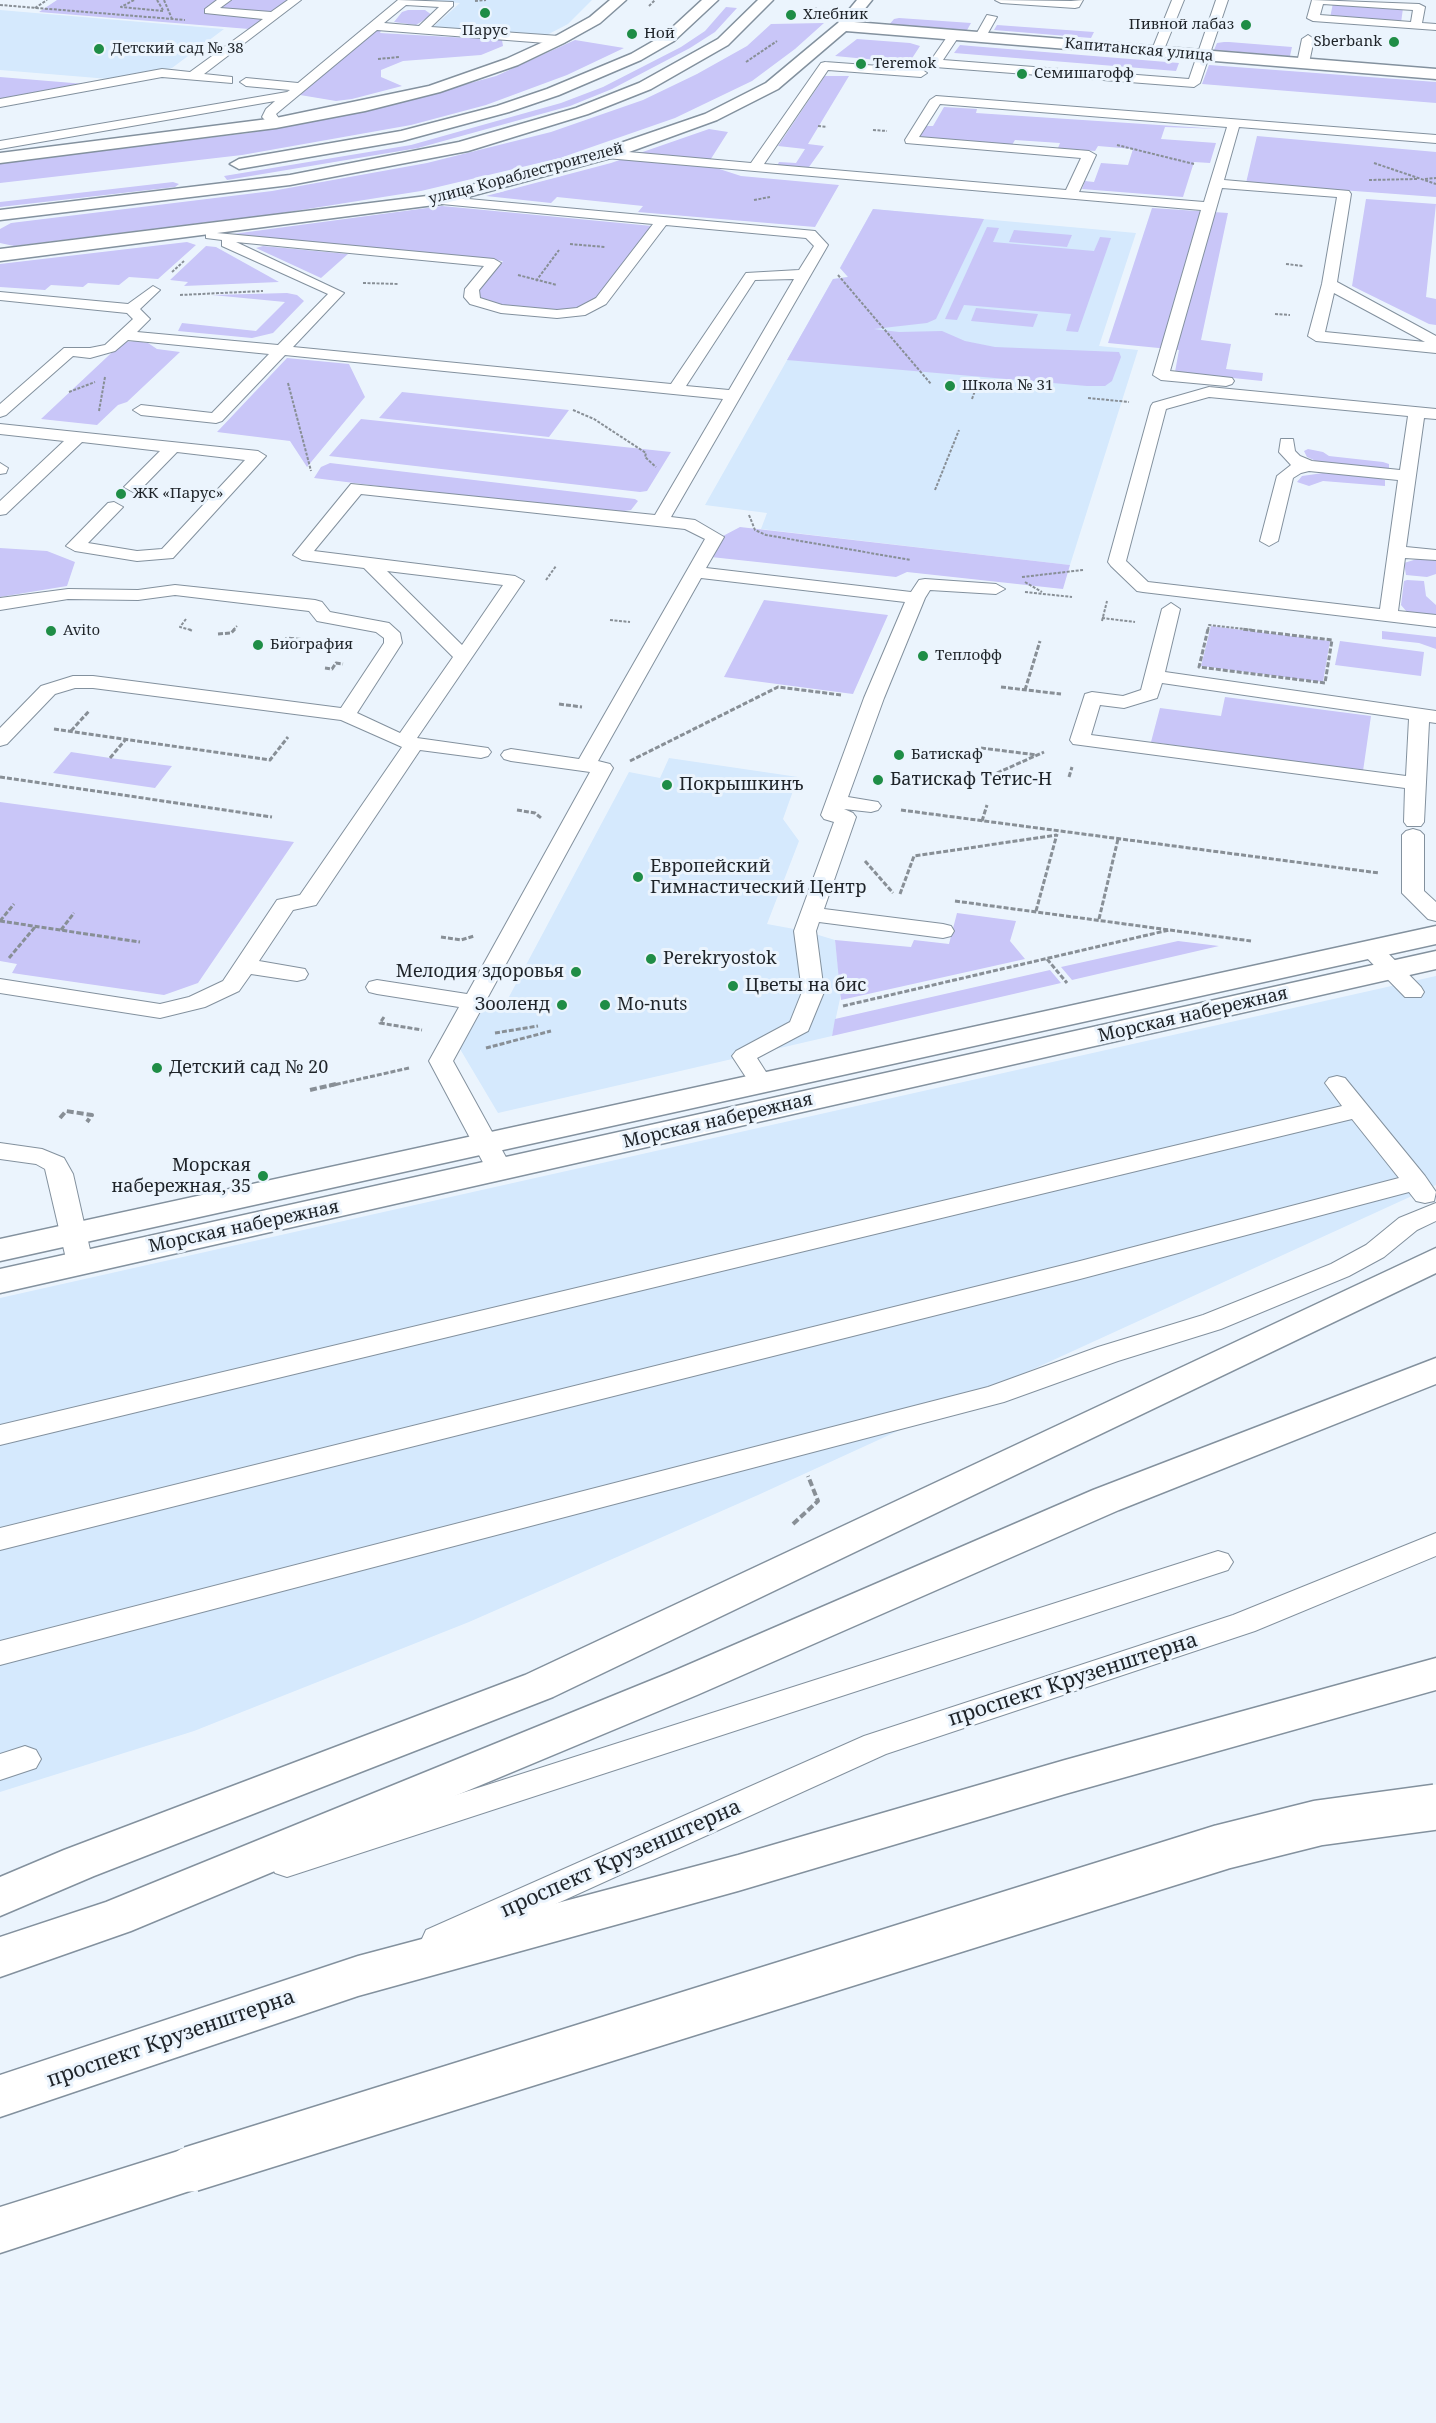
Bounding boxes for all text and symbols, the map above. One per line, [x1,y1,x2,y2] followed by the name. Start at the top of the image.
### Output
[478,6,492,20] marker: Парус
[803,6,868,24] place label: Хлебник
[784,8,798,22] marker: Хлебник
[1129,16,1234,34] place label: Пивной лабаз
[1239,18,1253,32] marker: Пивной лабаз
[462,22,508,40] place label: Парус
[644,25,675,43] place label: Ной
[625,27,639,41] marker: Ной
[1313,33,1382,51] place label: Sberbank
[1064,35,1214,65] street label: Капитанская улица
[1387,35,1401,49] marker: Sberbank
[111,40,244,58] place label: Детский сад № 38
[92,42,106,56] marker: Детский сад № 38
[873,55,936,73] place label: Teremok
[854,57,868,71] marker: Teremok
[1034,65,1134,83] place label: Семишагофф
[1015,67,1029,81] marker: Семишагофф
[427,139,625,209] street label: улица Кораблестроителей
[962,377,1053,395] place label: Школа № 31
[943,379,957,393] marker: Школа № 31
[133,485,223,503] place label: ЖК «Парус»
[114,487,128,501] marker: ЖК «Парус»
[63,622,100,640] place label: Avito
[44,624,58,638] marker: Avito
[270,636,353,654] place label: Биография
[251,638,265,652] marker: Биография
[935,647,1002,665] place label: Теплофф
[916,649,930,663] marker: Теплофф
[911,746,983,764] place label: Батискаф
[892,748,906,762] marker: Батискаф
[890,769,1052,791] place label: Батискаф Тетис-Н
[871,773,885,787] marker: Батискаф Тетис-Н
[679,774,803,796] place label: Покрышкинъ
[660,778,674,792] marker: Покрышкинъ
[650,856,866,898] place label: Европейский Гимнастический Центр
[631,870,645,884] marker: Европейский Гимнастический Центр
[663,948,777,970] place label: Perekryostok
[644,952,658,966] marker: Perekryostok
[396,961,564,983] place label: Мелодия здоровья
[569,965,583,979] marker: Мелодия здоровья
[745,975,866,997] place label: Цветы на бис
[726,979,740,993] marker: Цветы на бис
[1096,983,1290,1047] street label: Морская набережная
[475,994,550,1016] place label: Зооленд
[617,994,687,1016] place label: Mo-nuts
[555,998,569,1012] marker: Зооленд
[598,998,612,1012] marker: Mo-nuts
[169,1057,328,1079] place label: Детский сад № 20
[150,1061,164,1075] marker: Детский сад № 20
[621,1089,815,1153] street label: Морская набережная
[111,1155,251,1198] place label: Морская набережная, 35
[256,1169,270,1183] marker: Морская набережная, 35
[147,1196,341,1258] street label: Морская набережная
[945,1628,1201,1732] street label: проспект Крузенштерна
[497,1794,745,1924] street label: проспект Крузенштерна
[44,1985,298,2093] street label: проспект Крузенштерна

